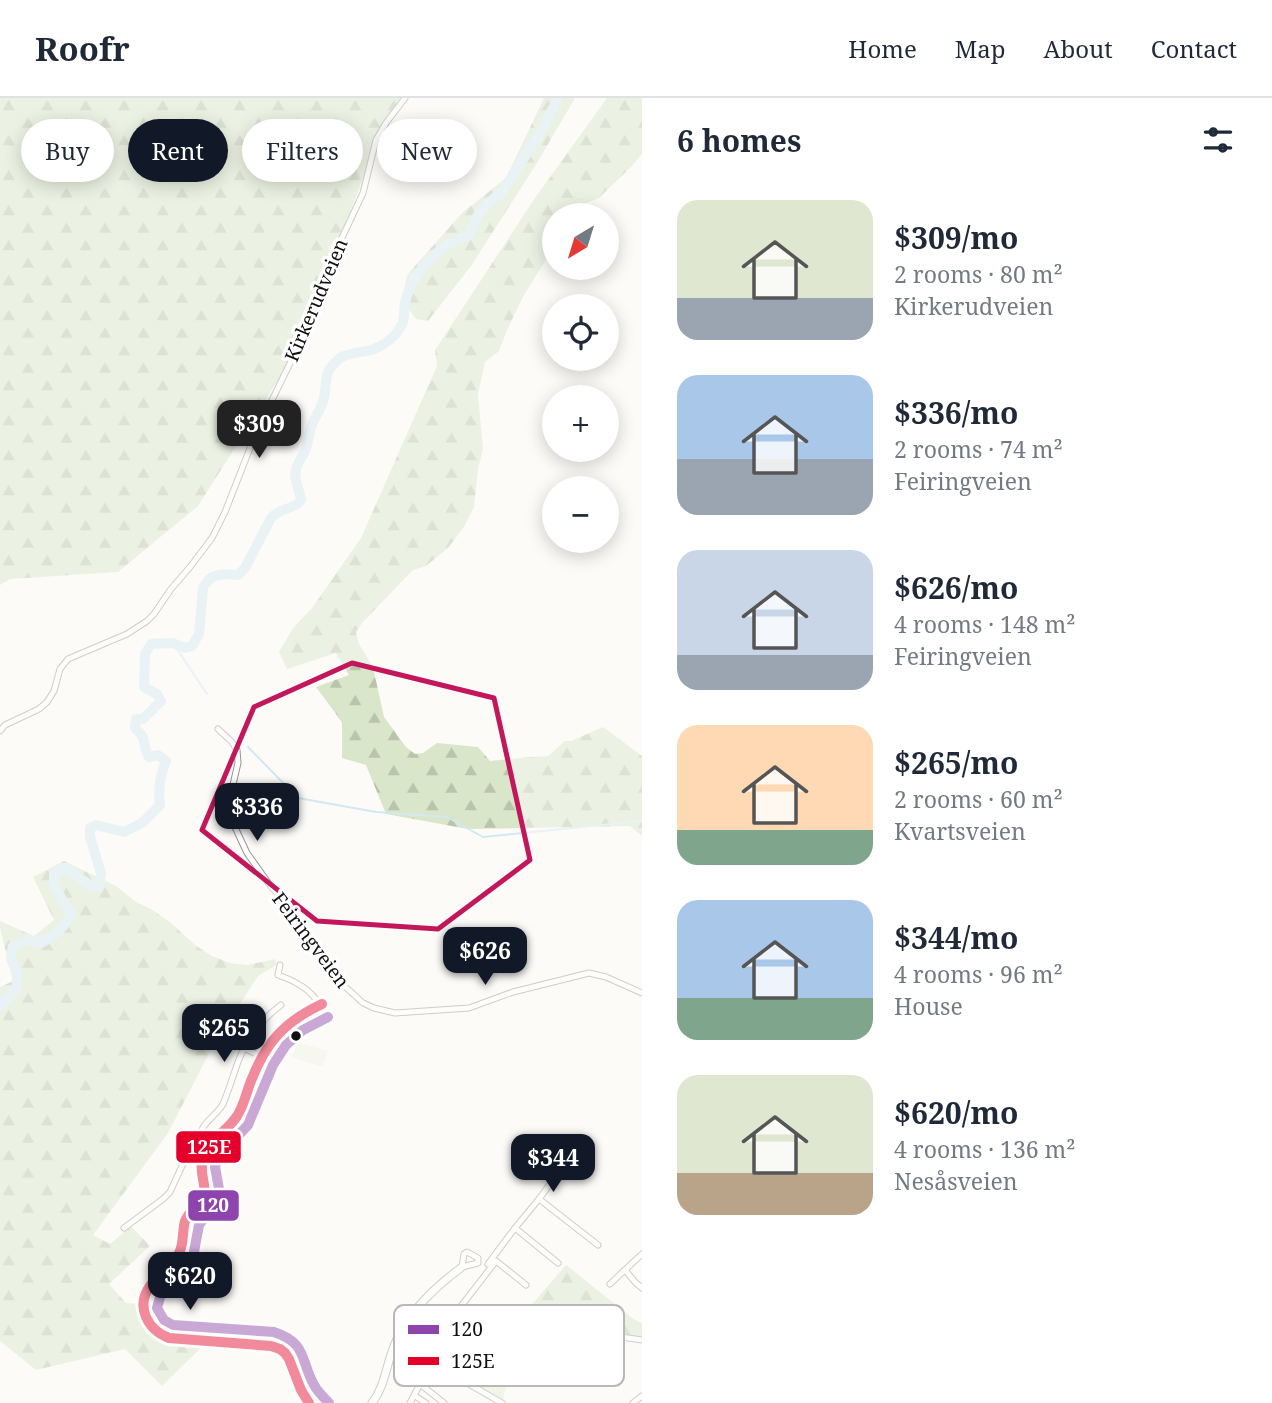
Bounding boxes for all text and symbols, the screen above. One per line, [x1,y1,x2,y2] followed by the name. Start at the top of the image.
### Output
[35,26,130,71] text: Roofr
[848,32,917,65] text: Home
[955,32,1006,65] text: Map
[1044,32,1113,65] text: About
[1151,32,1237,65] text: Contact
[21,119,114,182] chip: Buy
[128,119,228,182] chip: Rent
[242,119,363,182] chip: Filters
[377,119,477,182] chip: New
[677,120,801,161] text: 6 homes
[1199,121,1237,159] icon: filters
[542,203,620,280] north arrow
[542,203,619,553] map controls
[894,217,1018,258] text: $309/mo
[733,228,817,312] icon: home
[278,234,354,366] street label: Kirkerudveien
[894,258,1063,290] text: 2 rooms · 80 m²
[894,290,1053,322] text: Kirkerudveien
[542,294,619,371] button: locate
[542,385,619,462] button: +
[894,392,1018,433] text: $336/mo
[218,400,300,460] pin: $309
[733,403,817,487] icon: home
[233,407,285,439] text: $309
[894,433,1063,465] text: 2 rooms · 74 m²
[894,465,1032,497] text: Feiringveien
[542,476,619,553] button: −
[894,567,1018,608] text: $626/mo
[733,578,817,662] icon: home
[894,608,1076,640] text: 4 rooms · 148 m²
[894,640,1032,672] text: Feiringveien
[894,742,1018,783] text: $265/mo
[733,753,817,837] icon: home
[894,783,1063,815] text: 2 rooms · 60 m²
[216,784,298,843] pin: $336
[231,790,283,822] text: $336
[894,815,1026,847] text: Kvartsveien
[266,887,356,993] street label: Feiringveien
[894,917,1018,958] text: $344/mo
[444,928,526,987] pin: $626
[733,928,817,1012] icon: home
[459,934,511,966] text: $626
[894,958,1063,990] text: 4 rooms · 96 m²
[894,990,963,1022] text: House
[183,1004,265,1064] pin: $265
[198,1011,250,1043] text: $265
[289,1029,303,1043] unlabelled marker
[894,1092,1018,1133] text: $620/mo
[733,1103,817,1187] icon: home
[175,1130,242,1164] line badge: 125E
[894,1133,1076,1165] text: 4 rooms · 136 m²
[187,1134,231,1160] text: 125E
[512,1134,594,1194] pin: $344
[527,1141,579,1173] text: $344
[894,1165,1018,1197] text: Nesåsveien
[187,1189,240,1222] line badge: 120
[197,1192,229,1218] text: 120
[149,1252,231,1312] pin: $620
[164,1259,216,1291] text: $620
[394,1305,624,1386] legend
[451,1316,483,1342] text: 120
[451,1348,495,1374] text: 125E

